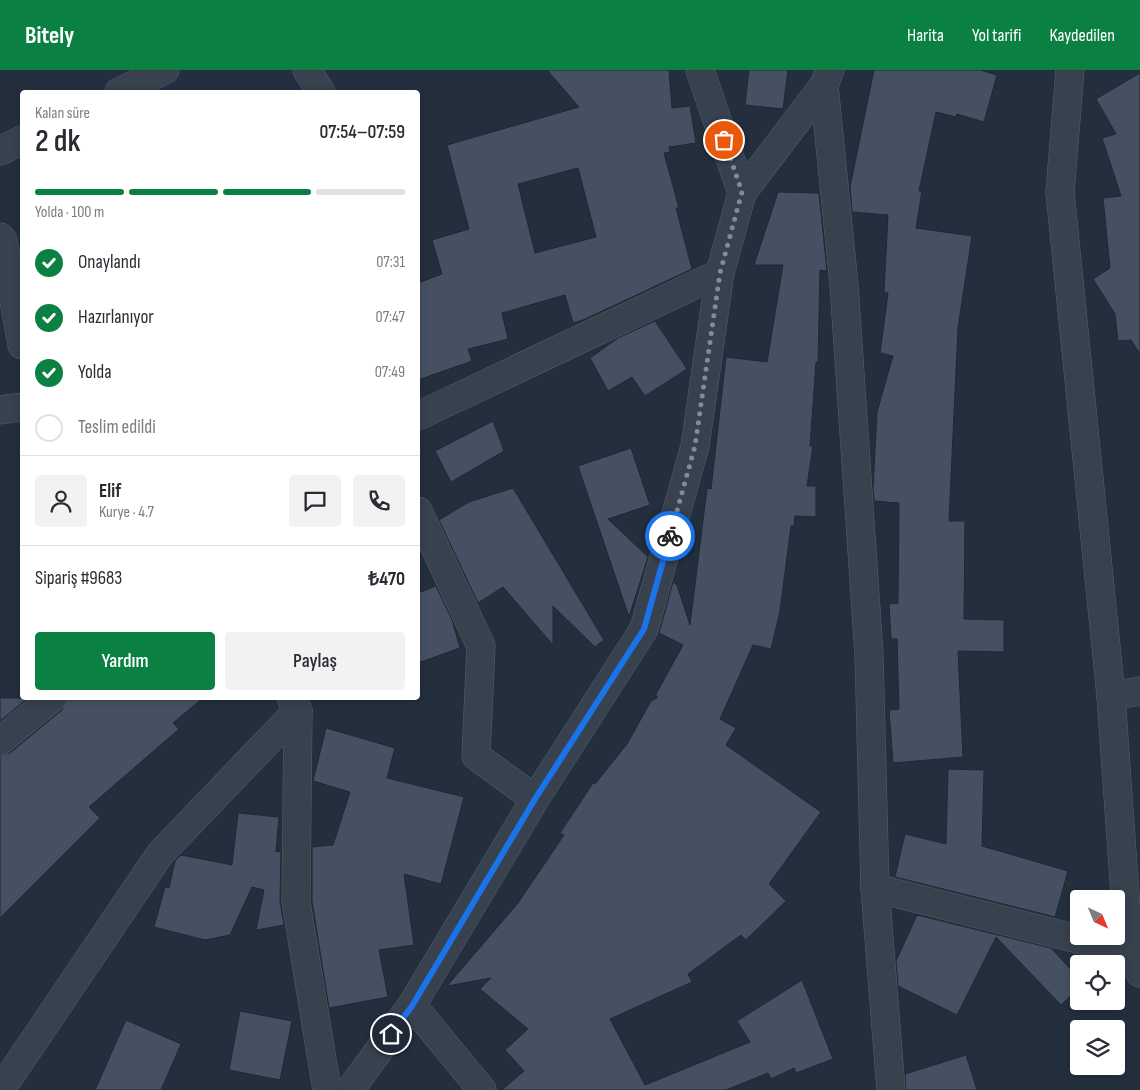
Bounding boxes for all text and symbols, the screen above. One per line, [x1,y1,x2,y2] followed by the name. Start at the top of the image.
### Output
[25,21,74,50] text: Bitely
[907,25,944,46] text: Harita
[972,25,1021,46] text: Yol tarifi
[1049,25,1115,46] text: Kaydedilen
[35,104,90,123] text: Kalan süre
[703,119,745,161] pin
[320,121,405,144] text: 07:54–07:59
[35,122,80,161] text: 2 dk
[710,126,738,154] icon: bag
[35,203,104,222] text: Yolda · 100 m
[35,249,63,277] icon: check
[78,251,140,274] text: Onaylandı
[376,253,405,272] text: 07:31
[35,304,63,332] icon: check
[78,306,154,329] text: Hazırlanıyor
[376,308,405,327] text: 07:47
[35,359,63,387] icon: check
[78,361,112,384] text: Yolda
[375,363,405,382] text: 07:49
[78,416,156,439] text: Teslim edildi
[35,475,87,527] button: person
[289,475,341,527] button: chat
[353,475,405,527] button: phone
[99,480,121,503] text: Elif
[99,503,154,522] text: Kurye · 4.7
[645,511,695,561] courier
[656,522,684,550] icon: bike
[35,567,122,590] text: Sipariş #9683
[368,568,405,591] text: ₺470
[35,632,215,690] button: Yardım
[225,632,405,690] button: Paylaş
[1070,890,1125,945] north arrow
[1070,890,1125,1075] map controls
[1070,955,1125,1010] button: locate
[370,1013,412,1055] pin
[377,1020,405,1048] icon: home
[1070,1020,1125,1075] button: layers

